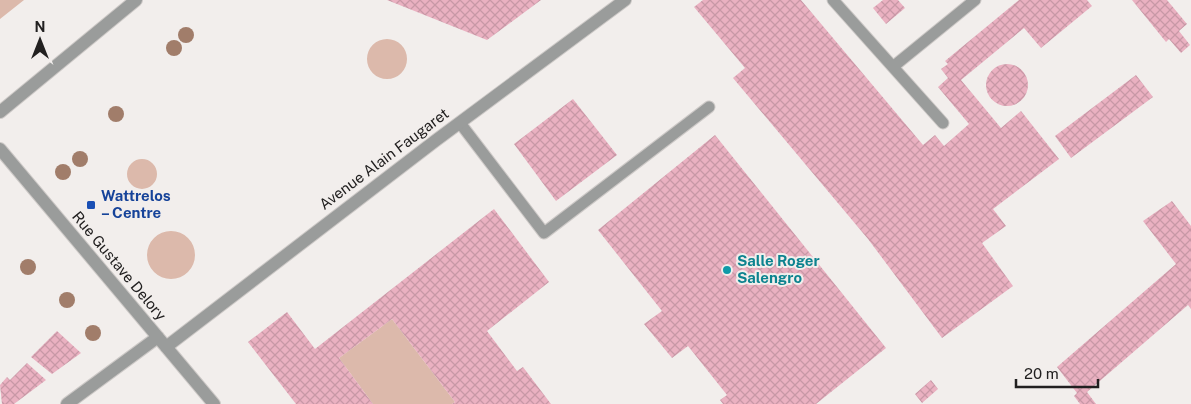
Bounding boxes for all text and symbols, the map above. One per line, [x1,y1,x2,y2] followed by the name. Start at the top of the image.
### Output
[15,15,65,65] north arrow
[35,19,45,35] text: N
[316,104,452,213] street label: Avenue Alain Faugaret
[101,187,171,221] place label: Wattrelos – Centre
[85,199,97,211] marker: Wattrelos – Centre
[69,208,170,324] street label: Rue Gustave Delory
[737,252,820,286] place label: Salle Roger Salengro
[721,264,733,276] marker: Salle Roger Salengro
[1016,356,1098,388] scale bar
[1024,365,1059,382] text: 20 m

